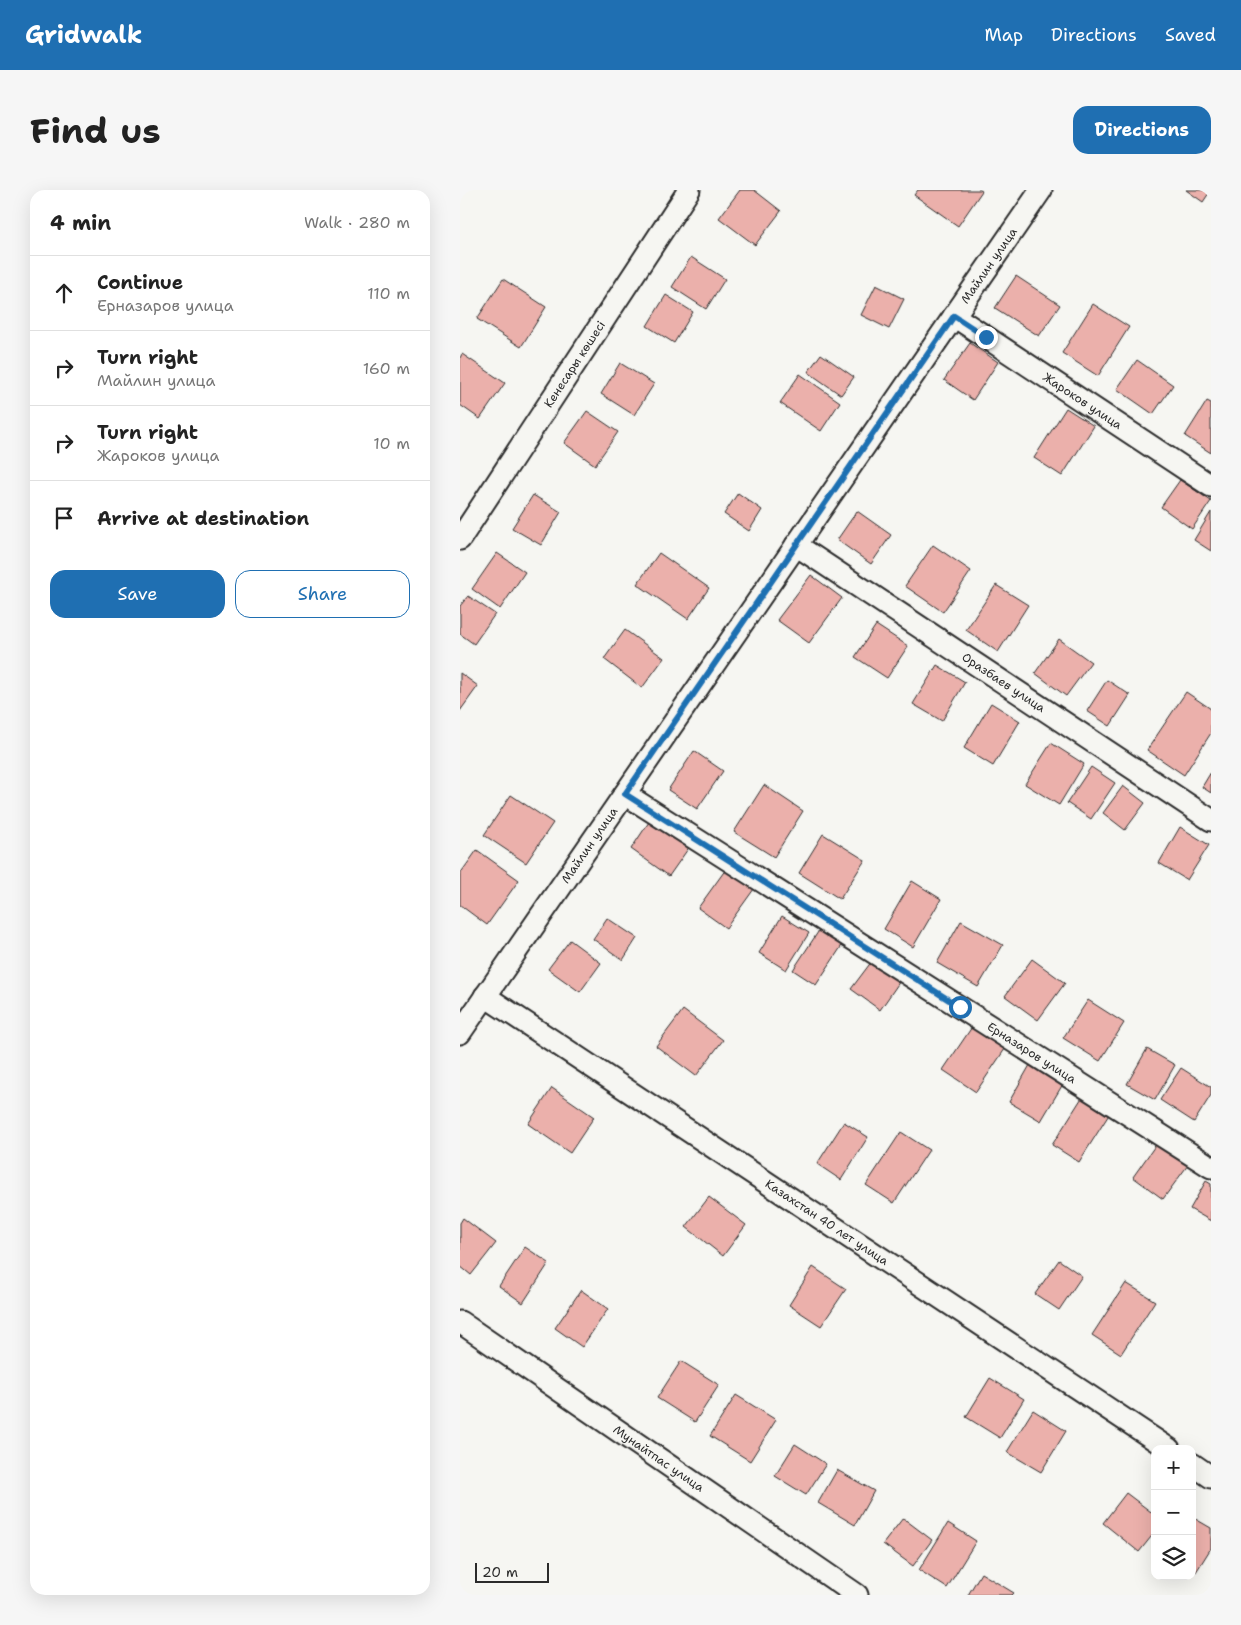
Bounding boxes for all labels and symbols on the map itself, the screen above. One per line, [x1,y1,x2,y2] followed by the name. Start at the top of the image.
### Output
[957,224,1021,307] street label: Майлин улица
[540,318,609,411] street label: Кенесары көшесі
[975,326,998,349] route end
[1040,369,1126,433] street label: Жароков улица
[959,649,1049,716] street label: Оразбаев улица
[558,804,621,886] street label: Майлин улица
[949,996,972,1019] route start
[984,1019,1080,1087] street label: Ерназаров улица
[762,1176,892,1269] street label: Казахстан 40 лет улица
[610,1422,708,1496] street label: Мунайтпас улица
[475,1560,549,1583] scale bar

